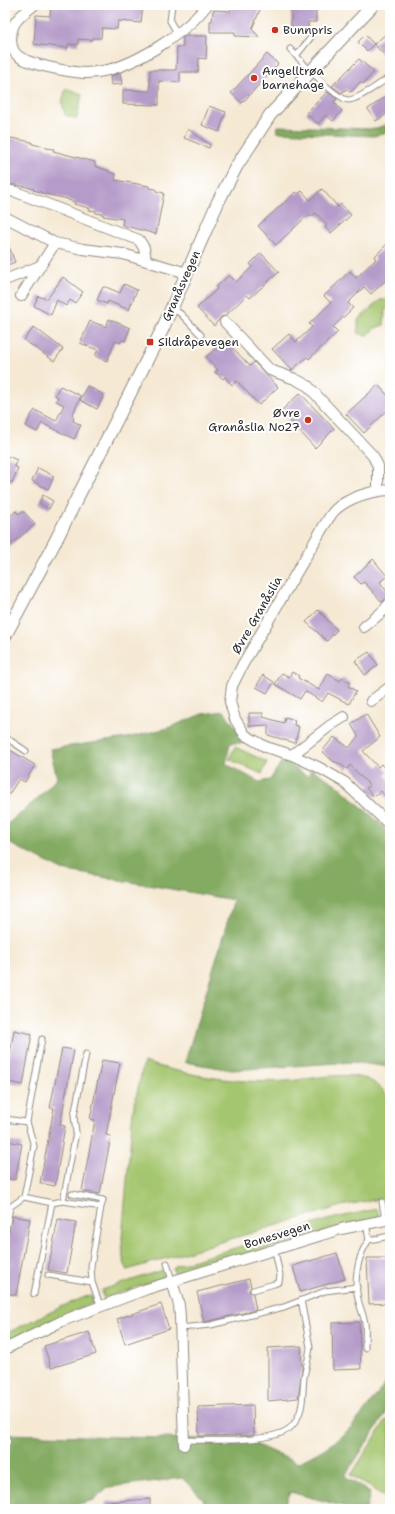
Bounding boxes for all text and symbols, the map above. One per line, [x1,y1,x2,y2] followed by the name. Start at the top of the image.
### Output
[283,22,333,38] place label: Bunnpris
[270,25,280,35] marker: Bunnpris
[262,63,324,93] place label: Angelltrøa barnehage
[249,73,259,83] marker: Angelltrøa barnehage
[158,248,204,324] street label: Granåsvegen
[158,334,239,350] place label: Sildråpevegen
[145,337,155,347] marker: Sildråpevegen
[208,405,300,435] place label: Øvre Granåslia No27
[303,415,313,425] marker: Øvre Granåslia No27
[228,573,286,657] street label: Øvre Granåslia
[242,1217,312,1253] street label: Bonesvegen

